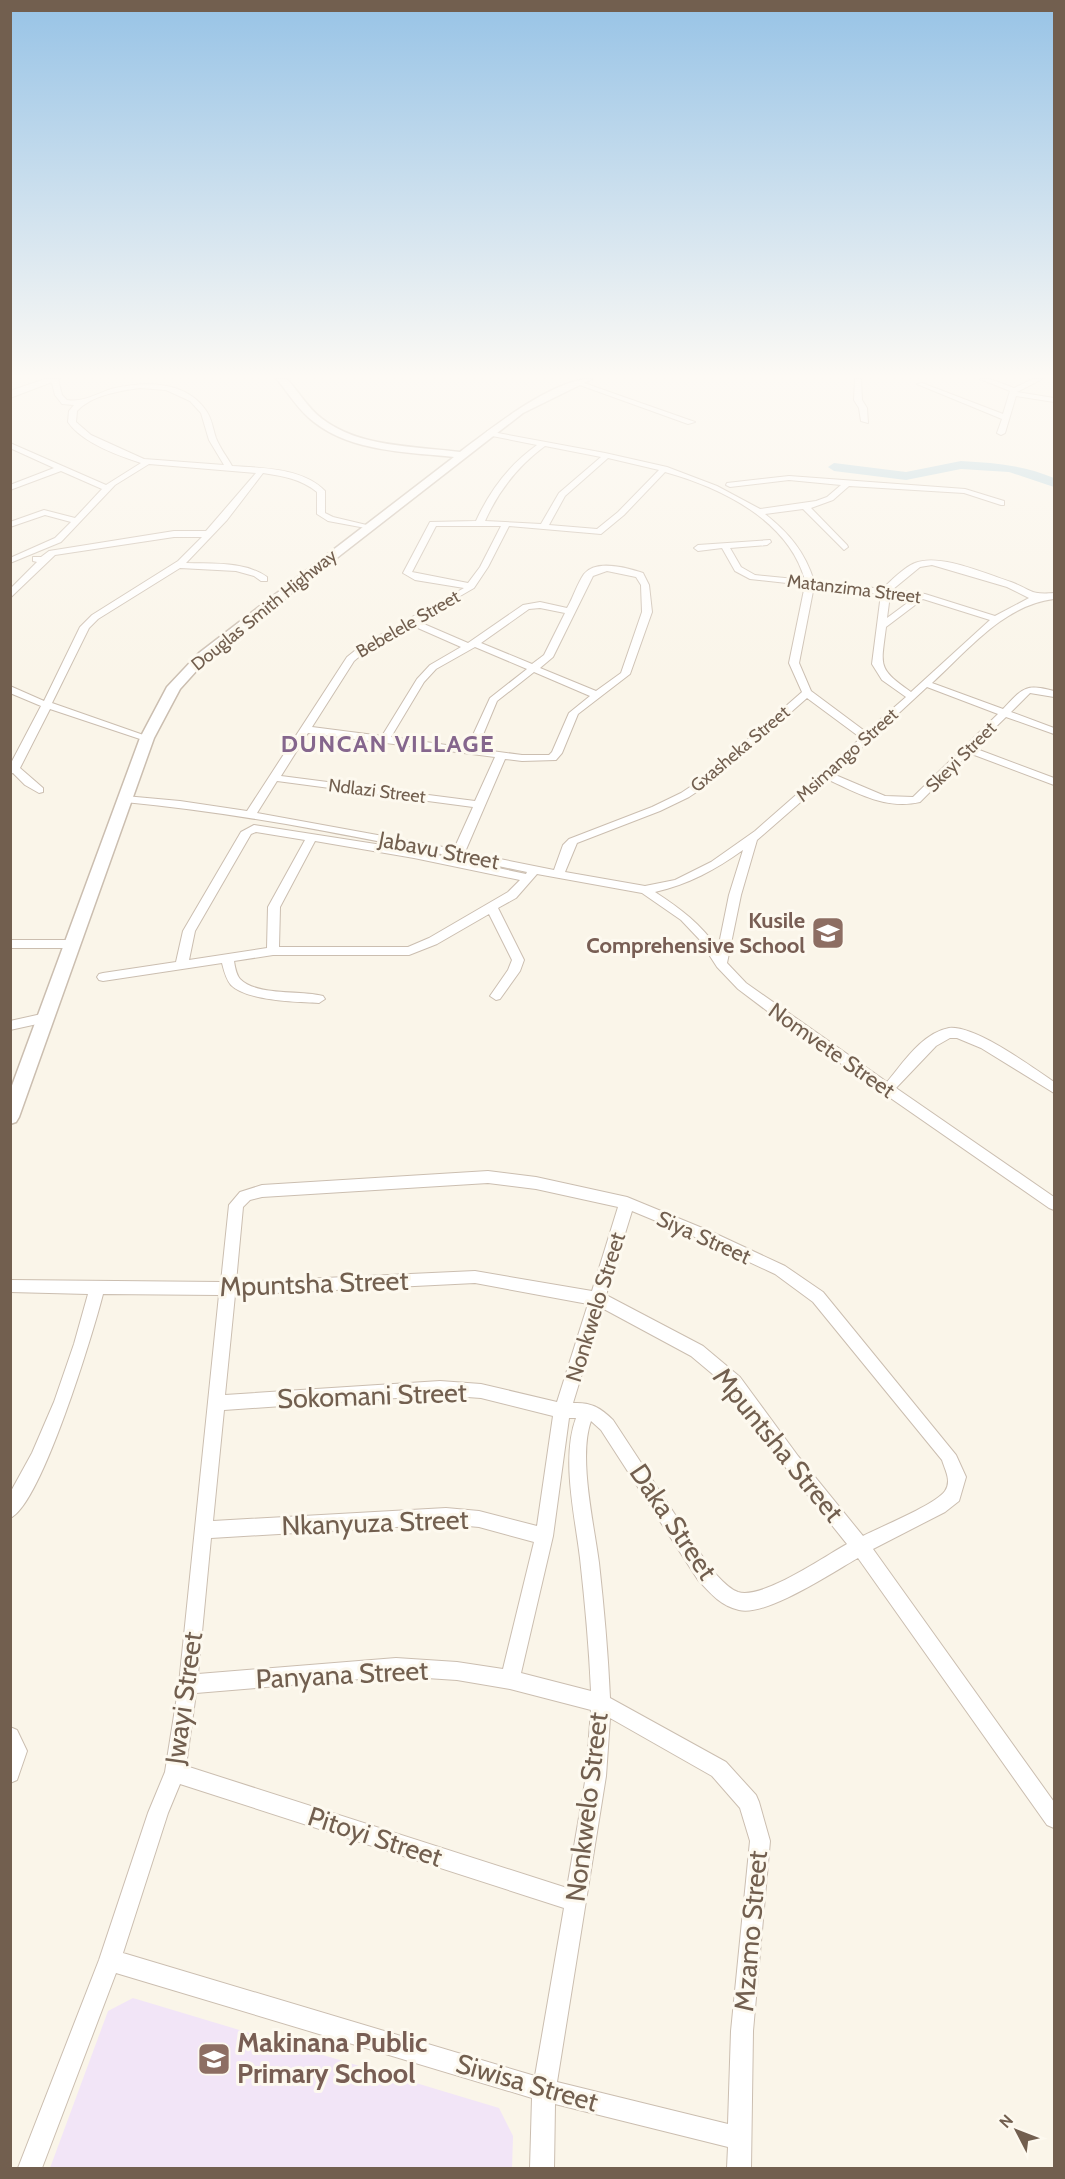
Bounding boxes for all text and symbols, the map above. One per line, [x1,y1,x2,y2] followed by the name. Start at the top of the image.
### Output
[187,545,341,675] street label: Douglas Smith Highway
[786,570,922,608] street label: Matanzima Street
[352,585,464,663] street label: Bebelele Street
[686,701,794,797] street label: Gxasheka Street
[792,704,902,806] street label: Msimango Street
[921,717,1001,797] street label: Skeyi Street
[281,729,495,758] district label: DUNCAN VILLAGE
[327,774,427,808] street label: Ndlazi Street
[375,825,502,876] street label: Jabavu Street
[586,907,805,959] place label: Kusile Comprehensive School
[810,915,846,951] school or university icon: Kusile Comprehensive School
[763,997,901,1104] street label: Nomvete Street
[652,1205,756,1270] street label: Siya Street
[560,1228,631,1385] street label: Nonkwelo Street
[219,1264,409,1303] street label: Mpuntsha Street
[706,1361,851,1529] street label: Mpuntsha Street
[277,1376,467,1415] street label: Sokomani Street
[623,1457,724,1586] street label: Daka Street
[281,1503,469,1542] street label: Nkanyuza Street
[158,1630,209,1767] street label: Jwayi Street
[255,1654,429,1695] street label: Panyana Street
[559,1710,614,1903] street label: Nonkwelo Street
[304,1799,447,1874] street label: Pitoyi Street
[727,1849,774,2013] street label: Mzamo Street
[237,2026,427,2090] place label: Makinana Public Primary School
[196,2041,232,2077] school or university icon: Makinana Public Primary School
[452,2047,602,2119] street label: Siwisa Street
[987,2101,1047,2161] north arrow
[995,2111,1017,2132] text: N

